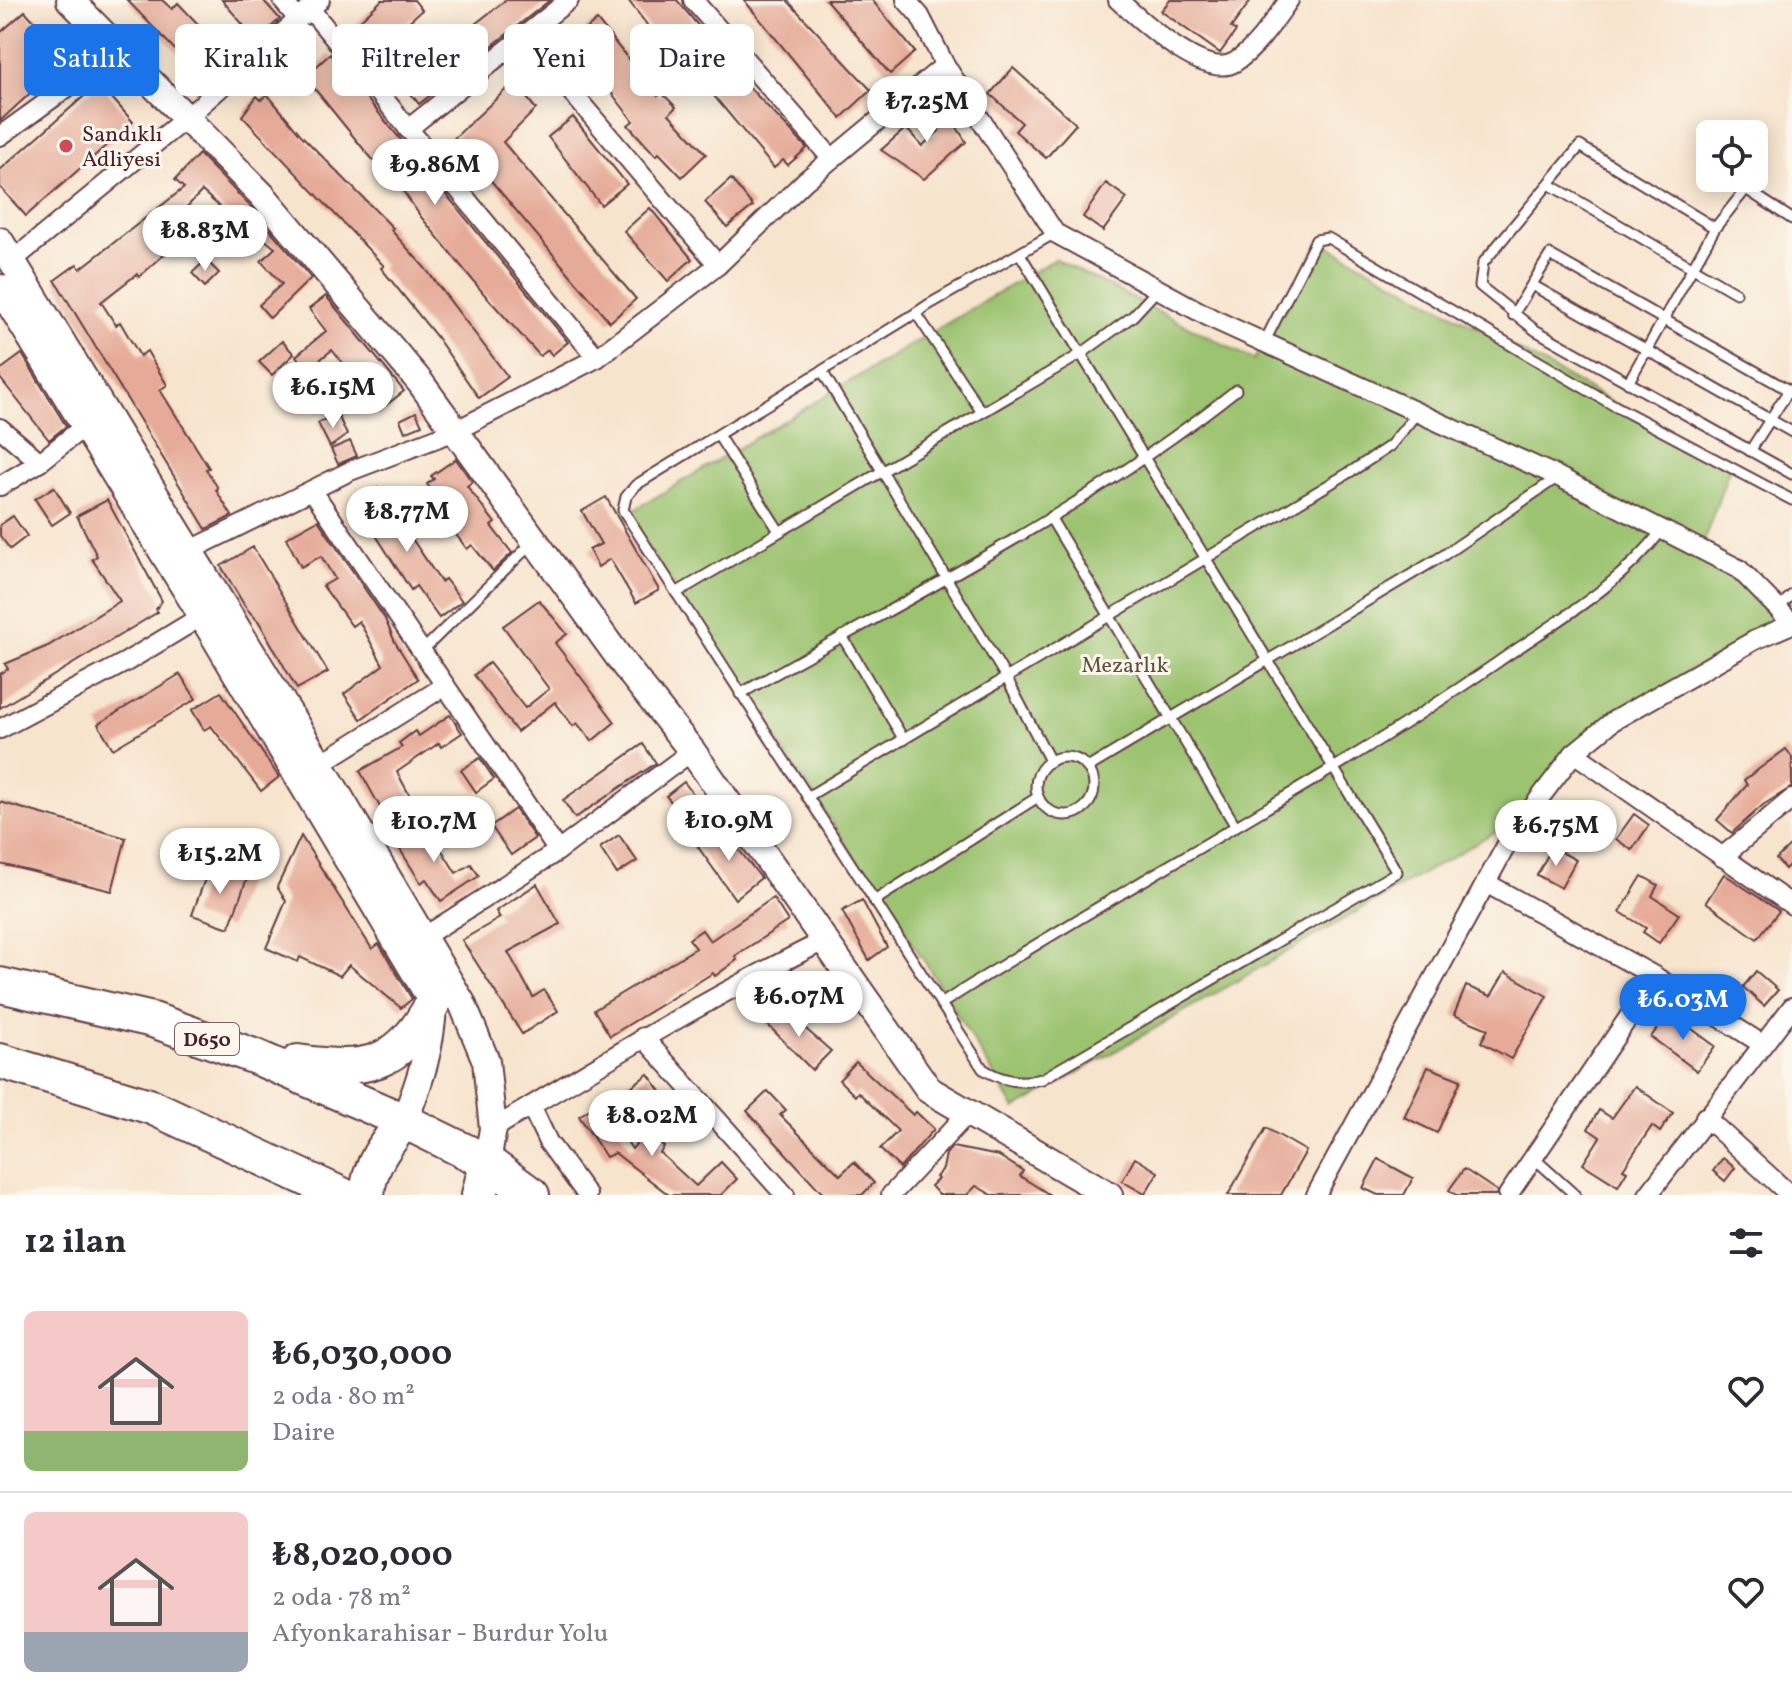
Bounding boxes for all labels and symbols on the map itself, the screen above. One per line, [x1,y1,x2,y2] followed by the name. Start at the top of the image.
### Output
[862,76,992,144] pin: ₺7.25M
[82,120,162,176] place label: Sandıklı Adliyesi
[57,137,75,155] marker: Sandıklı Adliyesi
[370,139,500,207] pin: ₺9.86M
[140,205,270,273] pin: ₺8.83M
[268,362,398,430] pin: ₺6.15M
[342,486,472,554] pin: ₺8.77M
[1082,651,1168,682] park label: Mezarlık
[664,795,794,863] pin: ₺10.9M
[369,796,499,864] pin: ₺10.7M
[1491,800,1621,868] pin: ₺6.75M
[155,828,285,896] pin: ₺15.2M
[734,971,864,1039] pin: ₺6.07M
[1618,974,1748,1042] pin: ₺6.03M
[175,1023,239,1055] road number: D650
[587,1090,717,1158] pin: ₺8.02M

